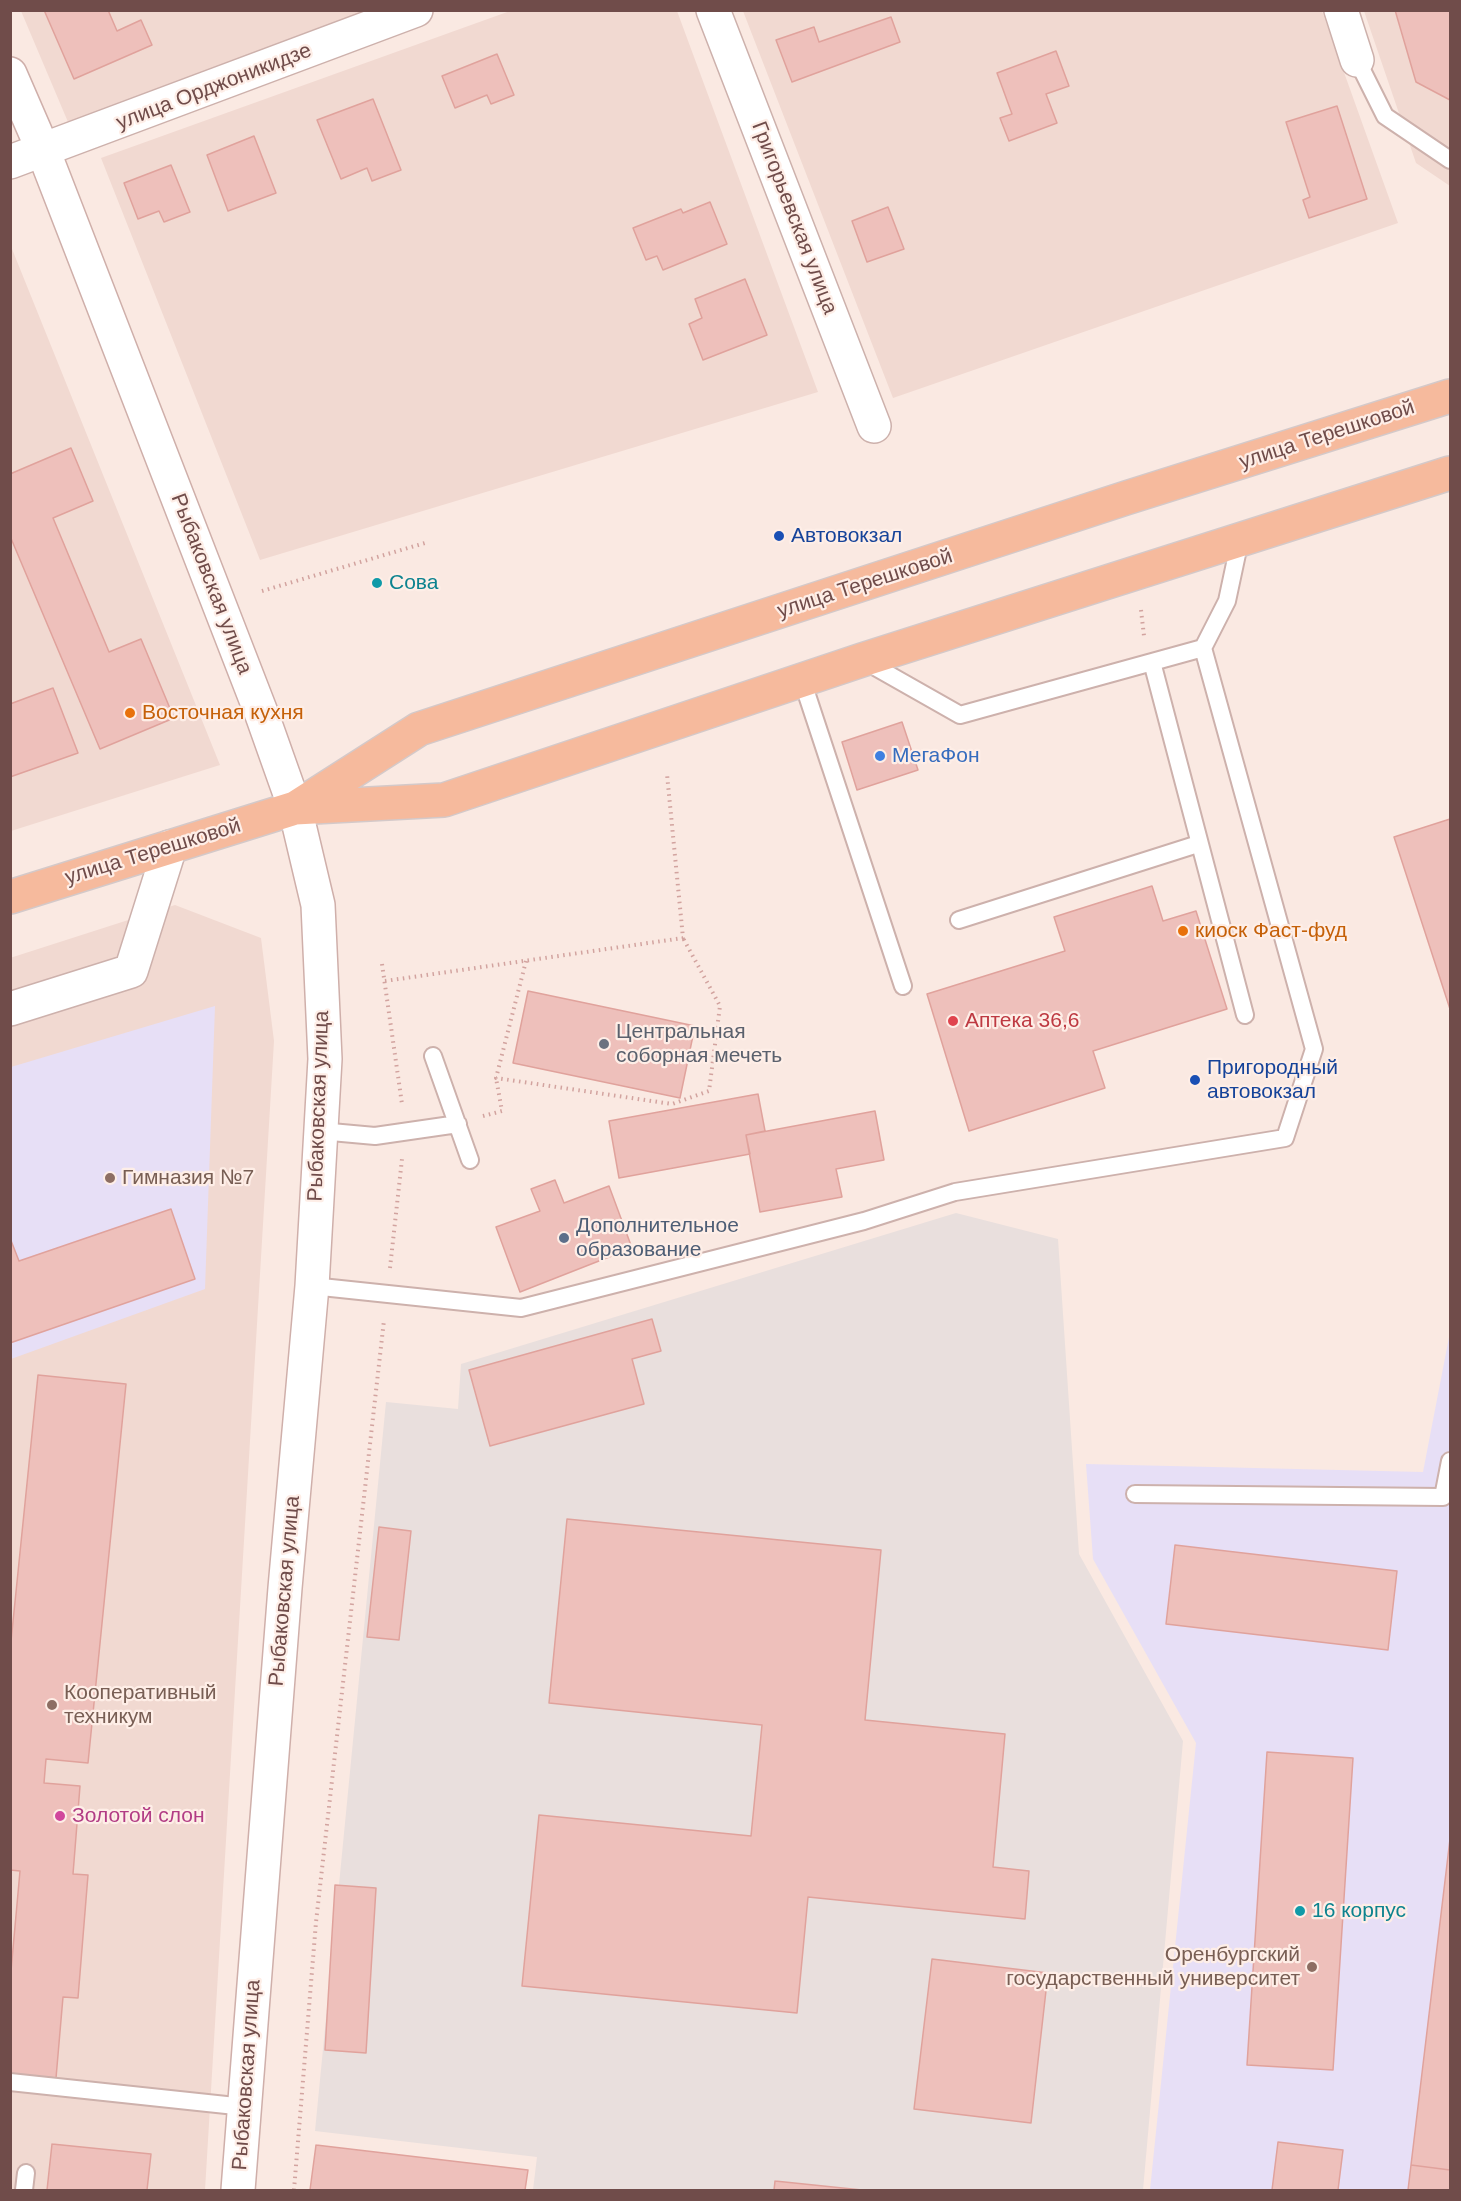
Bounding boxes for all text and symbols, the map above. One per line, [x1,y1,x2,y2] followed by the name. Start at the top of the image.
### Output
[113,38,315,136] street label: улица Орджоникидзе
[746,118,842,318] street label: Григорьевская улица
[1236,395,1418,475] street label: улица Терешковой
[165,490,257,678] street label: Рыбаковская улица
[791,523,902,549] place label: Автовокзал
[772,529,786,543] marker: Автовокзал
[774,544,956,624] street label: улица Терешковой
[389,570,438,596] place label: Сова
[370,576,384,590] marker: Сова
[142,700,304,726] place label: Восточная кухня
[123,706,137,720] marker: Восточная кухня
[892,743,980,769] place label: МегаФон
[873,749,887,763] marker: МегаФон
[62,813,244,891] street label: улица Терешковой
[1195,918,1347,944] place label: киоск Фаст-фуд
[1176,924,1190,938] marker: киоск Фаст-фуд
[965,1008,1079,1034] place label: Аптека 36,6
[303,1010,335,1202] street label: Рыбаковская улица
[946,1014,960,1028] marker: Аптека 36,6
[616,1019,782,1069] place label: Центральная соборная мечеть
[597,1037,611,1051] marker: Центральная соборная мечеть
[1207,1055,1338,1105] place label: Пригородный автовокзал
[1188,1073,1202,1087] marker: Пригородный автовокзал
[122,1165,254,1191] place label: Гимназия №7
[103,1171,117,1185] marker: Гимназия №7
[576,1213,739,1263] place label: Дополнительное образование
[557,1231,571,1245] marker: Дополнительное образование
[264,1495,306,1687] street label: Рыбаковская улица
[64,1680,216,1730] place label: Кооперативный техникум
[45,1698,59,1712] marker: Кооперативный техникум
[72,1803,205,1829] place label: Золотой слон
[53,1809,67,1823] marker: Золотой слон
[1312,1898,1406,1924] place label: 16 корпус
[1293,1904,1307,1918] marker: 16 корпус
[1006,1942,1300,1992] place label: Оренбургский государственный университет
[1305,1960,1319,1974] marker: Оренбургский государственный университет
[228,1979,266,2171] street label: Рыбаковская улица

